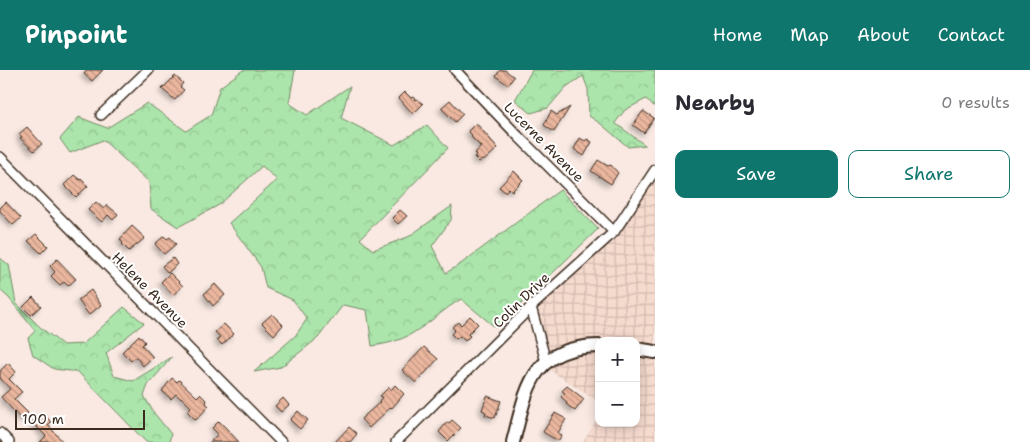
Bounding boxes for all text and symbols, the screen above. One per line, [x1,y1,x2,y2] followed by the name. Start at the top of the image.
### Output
[25,19,127,51] text: Pinpoint
[713,23,762,47] text: Home
[790,23,829,47] text: Map
[857,23,910,47] text: About
[938,23,1005,47] text: Contact
[675,89,755,117] text: Nearby
[941,92,1010,113] text: 0 results
[500,98,588,186] street label: Lucerne Avenue
[675,150,838,198] button: Save
[848,150,1010,198] button: Share
[108,248,192,332] street label: Helene Avenue
[489,268,553,332] street label: Colin Drive
[595,337,640,427] map controls
[595,337,640,382] button: +
[595,382,640,427] button: −
[15,407,145,430] scale bar
[22,410,64,428] text: 100 m

